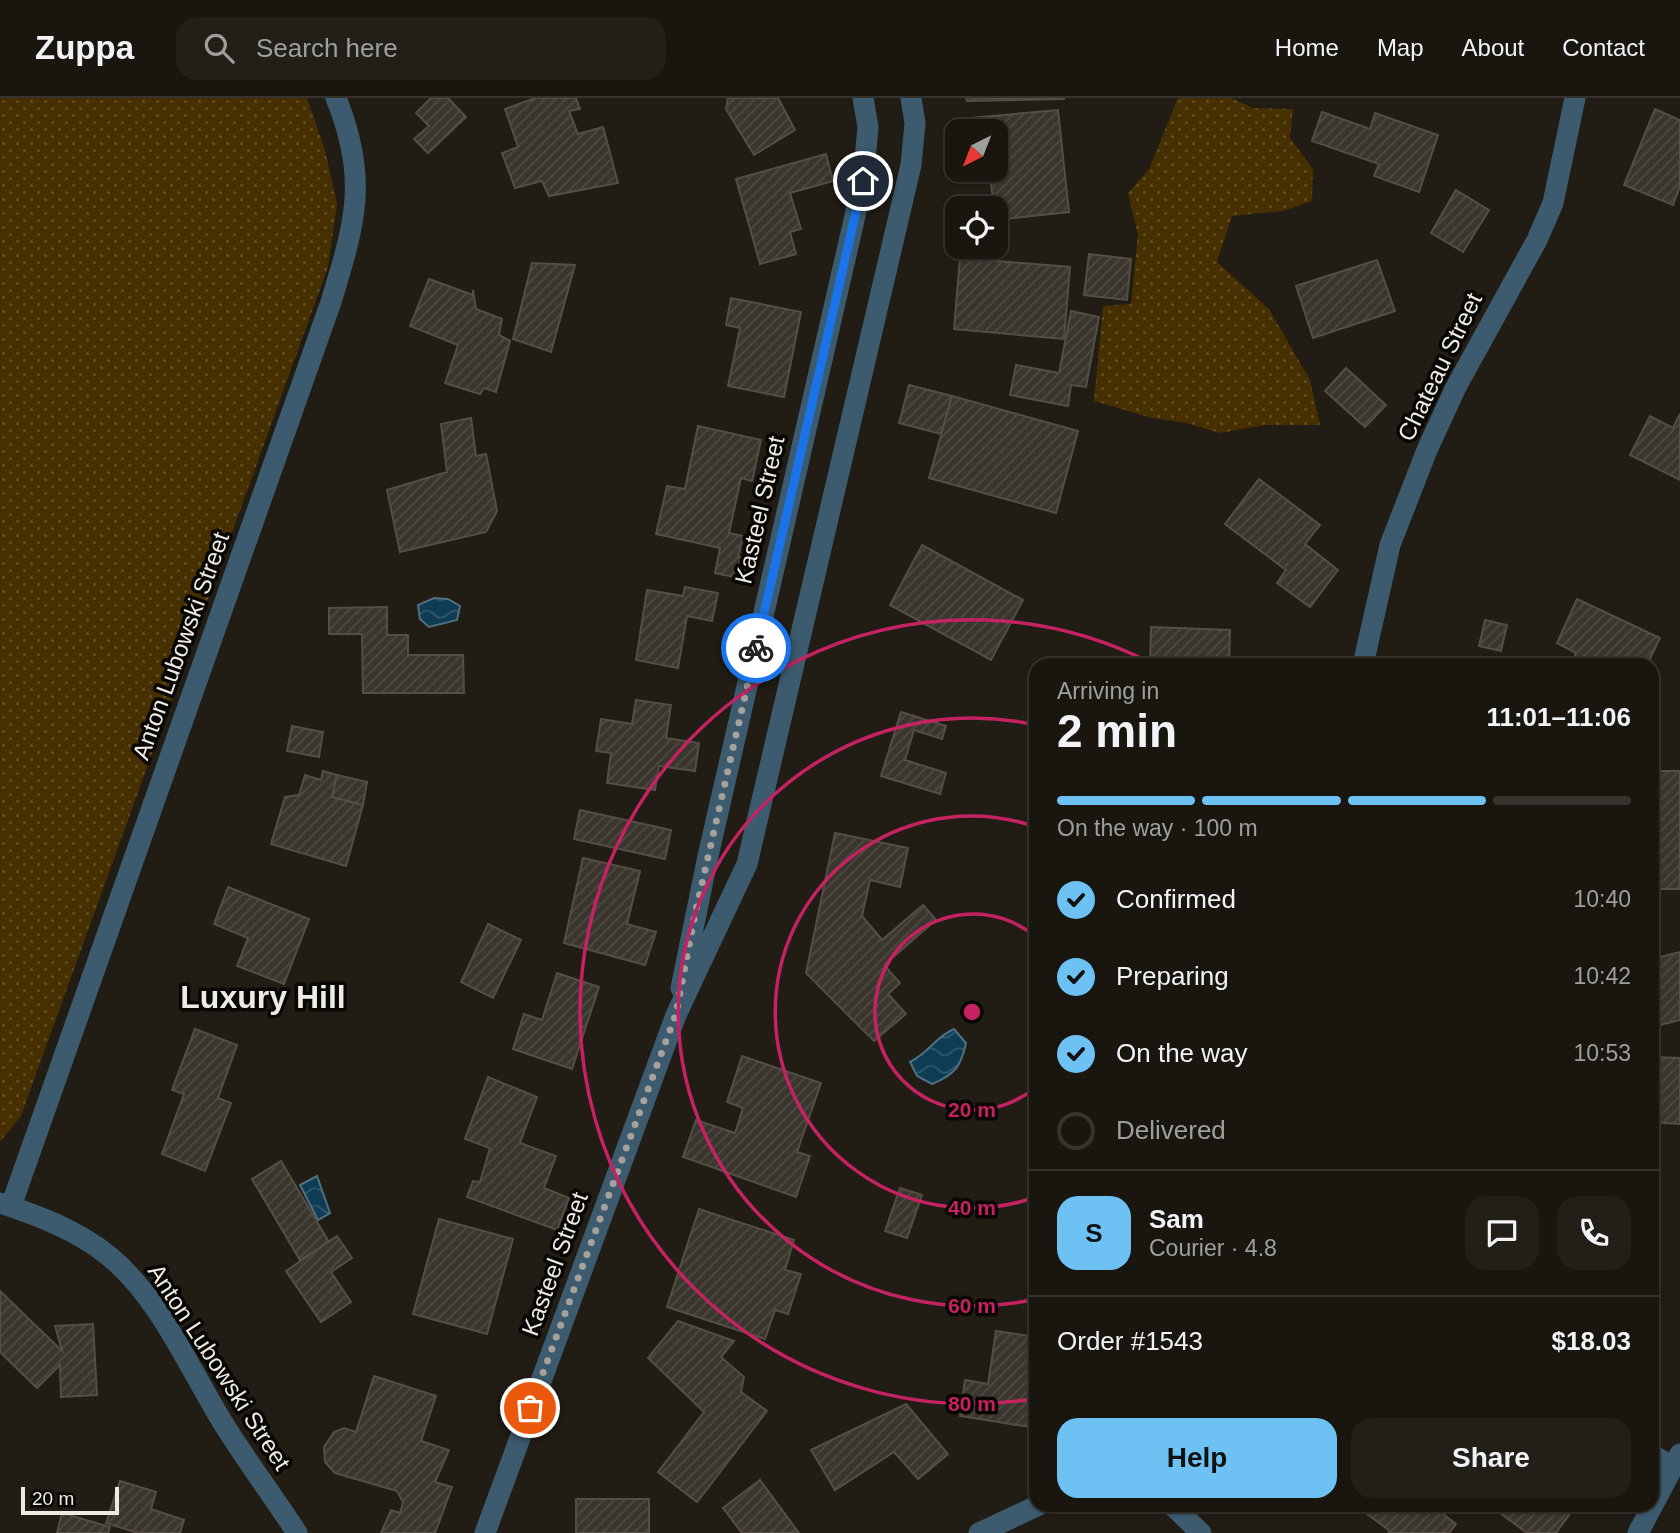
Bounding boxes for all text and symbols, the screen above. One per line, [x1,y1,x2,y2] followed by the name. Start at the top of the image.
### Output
[176,17,666,80] search box
[35,29,134,66] text: Zuppa
[200,29,238,67] icon: search
[256,33,398,63] text: Search here
[1275,34,1339,61] text: Home
[1377,34,1424,61] text: Map
[1462,34,1524,61] text: About
[1562,34,1645,61] text: Contact
[945,119,1008,182] north arrow
[945,119,1008,259] map controls
[833,151,893,211] pin
[844,162,882,200] icon: home
[945,196,1008,259] button: locate
[1392,288,1487,445] street label: Chateau Street
[729,433,790,586] street label: Kasteel Street
[127,528,234,763] street label: Anton Lubowski Street
[721,613,791,683] courier
[737,629,775,667] icon: bike
[1057,678,1159,704] text: Arriving in
[1486,702,1631,732] text: 11:01–11:06
[1057,705,1177,757] text: 2 min
[1057,815,1258,841] text: On the way · 100 m
[1057,881,1095,919] icon: check
[1116,884,1236,914] text: Confirmed
[1573,886,1631,912] text: 10:40
[1057,958,1095,996] icon: check
[1116,961,1229,991] text: Preparing
[1573,963,1631,989] text: 10:42
[180,979,346,1015] district label: Luxury Hill
[960,1000,984,1024] centre of rings
[1057,1035,1095,1073] icon: check
[1116,1038,1248,1068] text: On the way
[1573,1040,1631,1066] text: 10:53
[948,1098,996,1121] text: 20 m
[1116,1115,1226,1145] text: Delivered
[516,1188,593,1339] street label: Kasteel Street
[948,1196,996,1219] text: 40 m
[1465,1196,1539,1270] button: chat
[1557,1196,1631,1270] button: phone
[1149,1204,1204,1234] text: Sam
[1085,1218,1103,1248] text: S
[1149,1235,1277,1261] text: Courier · 4.8
[143,1259,296,1475] street label: Anton Lubowski Street
[948,1294,996,1317] text: 60 m
[1057,1326,1203,1356] text: Order #1543
[1551,1326,1631,1356] text: $18.03
[500,1378,560,1438] pin
[511,1389,549,1427] icon: bag
[948,1392,996,1415] text: 80 m
[1057,1418,1337,1498] button: Help
[1351,1418,1631,1498] button: Share
[21,1484,119,1516] scale bar
[32,1488,74,1509] text: 20 m

